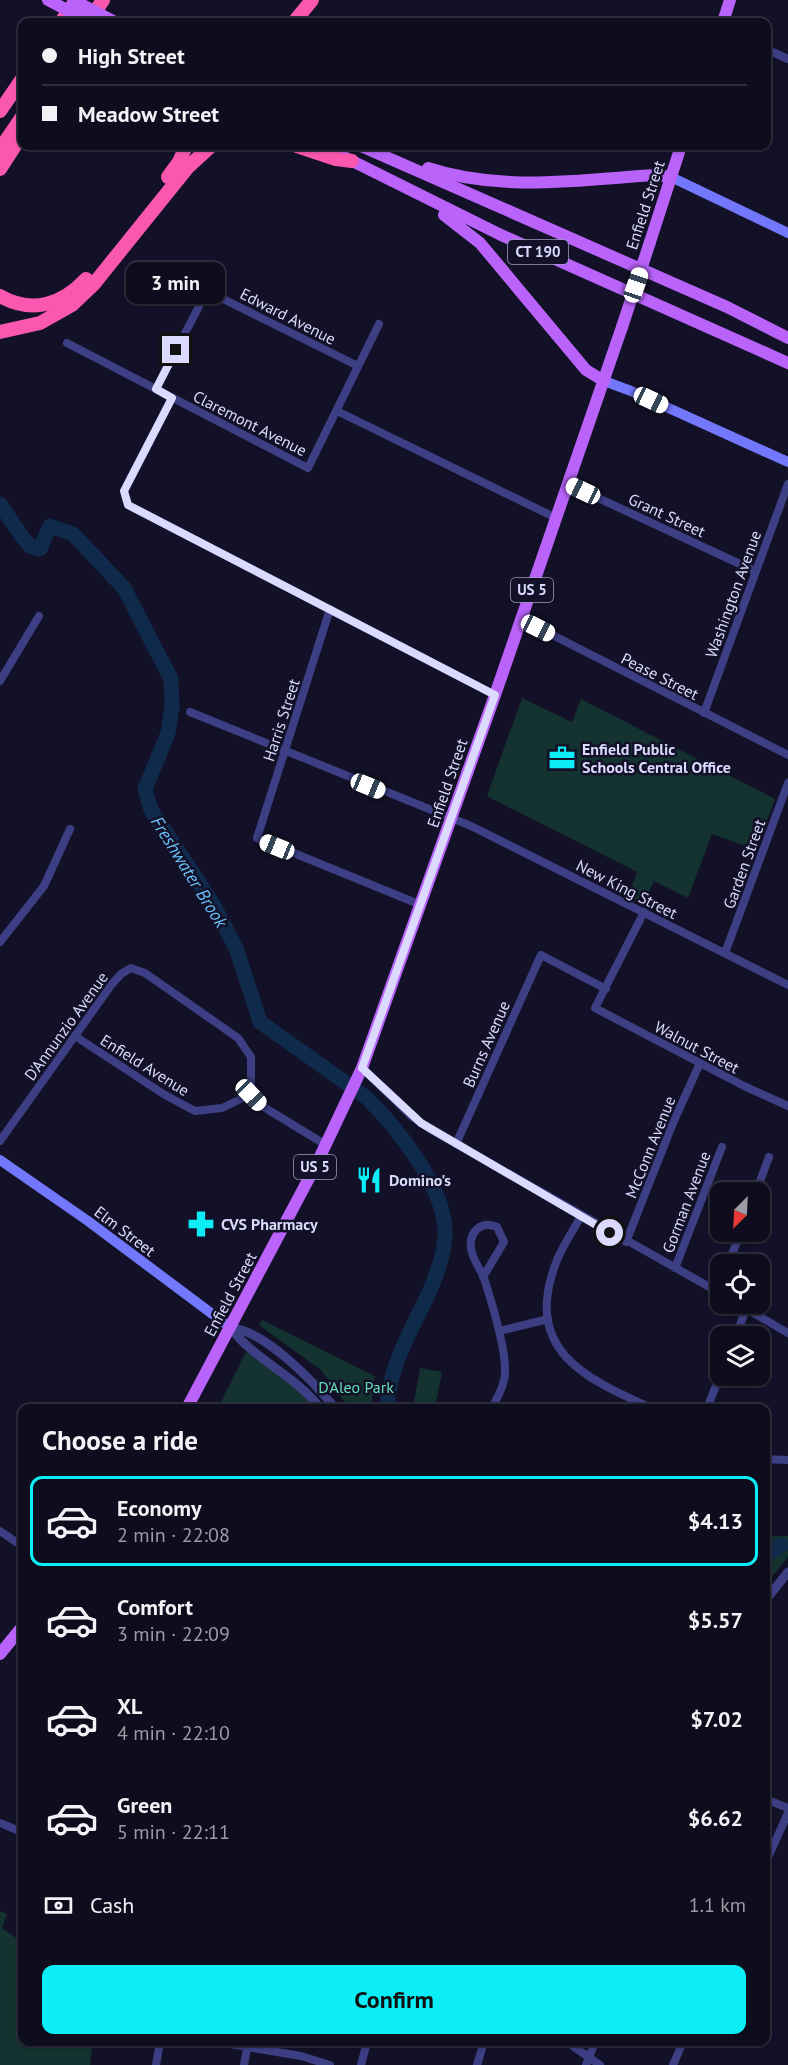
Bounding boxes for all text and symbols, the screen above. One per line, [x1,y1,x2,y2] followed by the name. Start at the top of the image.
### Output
[78,42,185,70] text: High Street
[78,100,219,128] text: Meadow Street
[621,157,669,252] street label: Enfield Street
[508,240,568,264] road number: CT 190
[126,263,225,305] callout: 3 min
[622,265,650,305] car
[151,270,200,296] text: 3 min
[237,283,339,349] street label: Edward Avenue
[162,336,189,363] route end
[631,384,671,416] car
[190,386,310,460] street label: Claremont Avenue
[563,475,603,507] car
[625,489,709,542] street label: Grant Street
[701,528,765,660] street label: Washington Avenue
[511,578,553,602] road number: US 5
[518,612,558,644] car
[618,648,703,704] street label: Pease Street
[258,676,304,764] street label: Harris Street
[422,735,472,830] street label: Enfield Street
[582,739,731,777] place label: Enfield Public Schools Central Office
[547,743,577,773] office icon: Enfield Public Schools Central Office
[348,771,388,801] car
[146,812,233,933] water label: Freshwater Brook
[719,816,770,911] street label: Garden Street
[257,832,297,862] car
[573,855,681,923] street label: New King Street
[20,968,112,1084] street label: D'Annunzio Avenue
[458,998,514,1090] street label: Burns Avenue
[651,1016,743,1078] street label: Walnut Street
[97,1030,193,1100] street label: Enfield Avenue
[232,1076,270,1114] car
[620,1093,680,1201] street label: McConn Avenue
[657,1148,715,1256] street label: Gorman Avenue
[294,1155,336,1179] road number: US 5
[354,1165,384,1195] restaurant icon: Domino's
[389,1170,451,1190] place label: Domino's
[710,1182,770,1242] north arrow
[710,1182,770,1386] map controls
[90,1202,160,1261] street label: Elm Street
[186,1209,216,1239] pharmacy icon: CVS Pharmacy
[221,1214,318,1234] place label: CVS Pharmacy
[596,1219,623,1246] route start
[199,1248,261,1340] street label: Enfield Street
[710,1254,770,1314] button: locate
[710,1326,770,1386] button: layers
[318,1377,394,1397] park label: D'Aleo Park
[42,1423,198,1457] text: Choose a ride
[45,1494,99,1548] icon: car
[117,1494,201,1522] text: Economy
[688,1507,743,1535] text: $4.13
[117,1522,230,1548] text: 2 min · 22:08
[45,1593,99,1647] icon: car
[117,1593,193,1621] text: Comfort
[688,1606,743,1634] text: $5.57
[117,1621,230,1647] text: 3 min · 22:09
[45,1692,99,1746] icon: car
[117,1692,142,1720] text: XL
[690,1705,743,1733] text: $7.02
[117,1720,230,1746] text: 4 min · 22:10
[45,1791,99,1845] icon: car
[117,1791,172,1819] text: Green
[688,1804,743,1832] text: $6.62
[117,1819,230,1845] text: 5 min · 22:11
[42,1889,75,1922] icon: cash
[90,1891,134,1919] text: Cash
[689,1892,746,1918] text: 1.1 km
[42,1965,746,2034] button: Confirm

